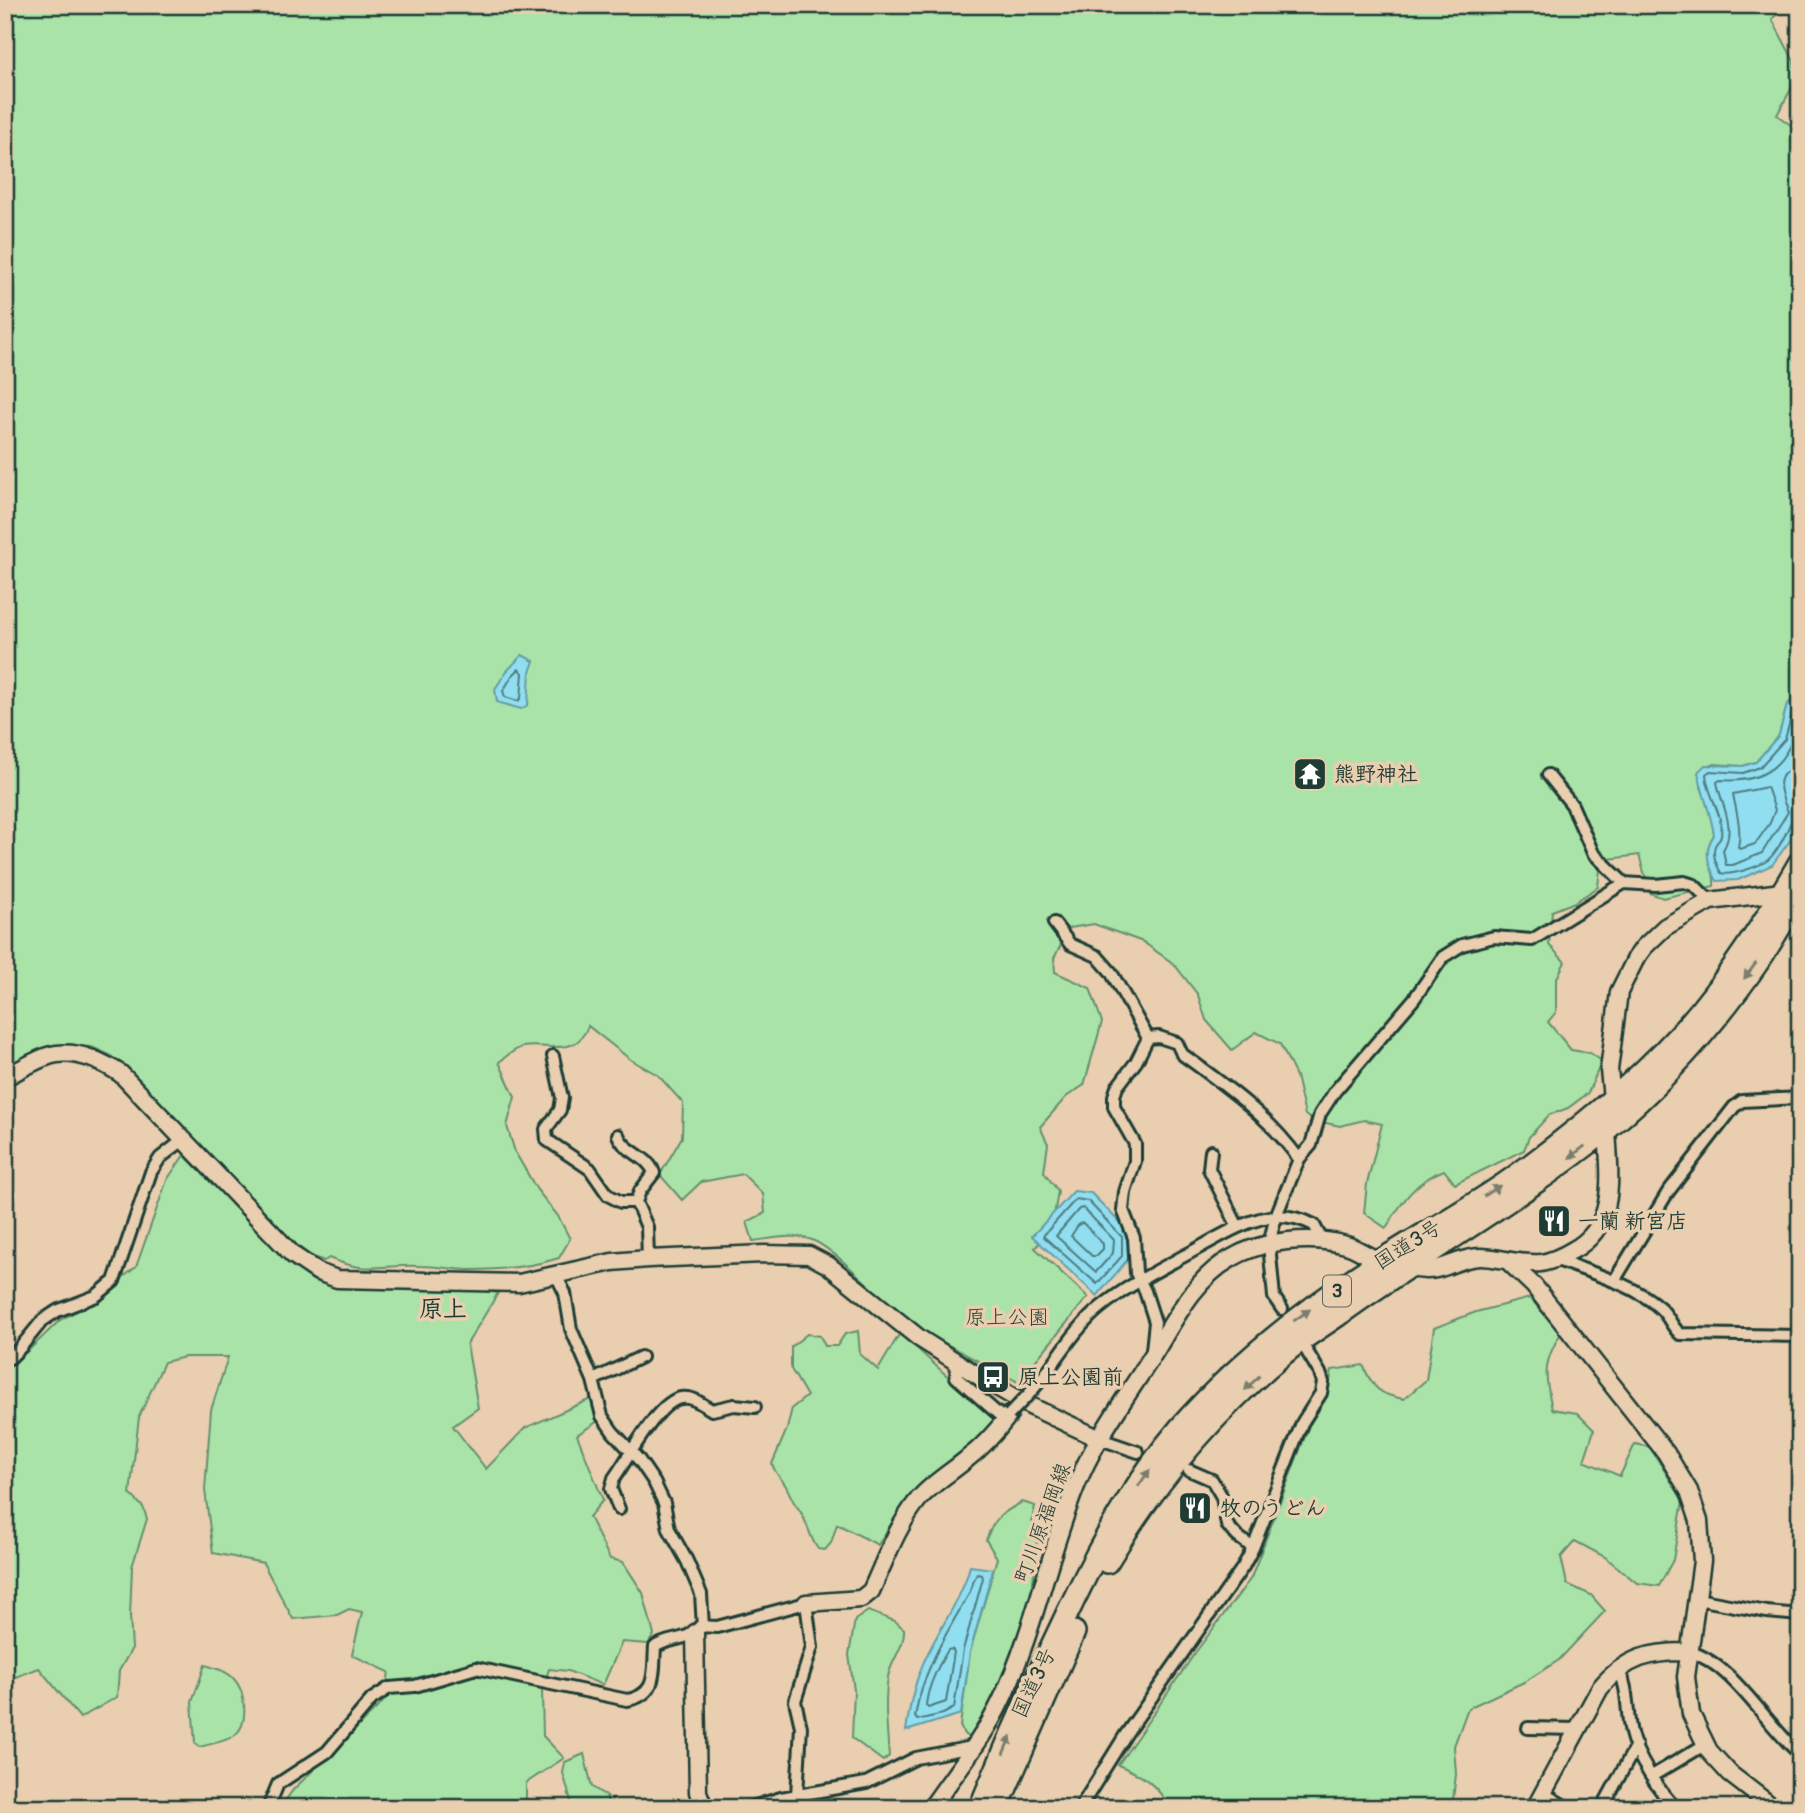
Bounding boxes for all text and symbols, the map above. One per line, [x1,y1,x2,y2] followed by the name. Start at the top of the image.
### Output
[1291,755,1329,793] temple icon: 熊野神社
[1334,761,1418,788] place label: 熊野神社
[1744,962,1758,980] one-way arrow
[1568,1145,1586,1160] one-way arrow
[1483,1184,1501,1198] one-way arrow
[1535,1202,1573,1240] restaurant icon: 一蘭 新宮店
[1578,1208,1688,1235] place label: 一蘭 新宮店
[1369,1214,1447,1276] street label: 国道3号
[1323,1275,1351,1306] road number: 3
[419,1295,467,1324] district label: 原上
[965,1304,1049,1331] park label: 原上公園
[1292,1309,1312,1322] one-way arrow
[974,1358,1012,1396] bus stop icon: 原上公園前
[1018,1364,1123,1391] place label: 原上公園前
[1243,1375,1261,1391] one-way arrow
[1009,1459,1077,1587] street label: 町川原福岡線
[1137,1469,1151,1487] one-way arrow
[1176,1489,1214,1527] restaurant icon: 牧のうどん
[1220,1495,1326,1522] place label: 牧のうどん
[1006,1643,1062,1723] street label: 国道3号
[1001,1734,1012,1755] one-way arrow

